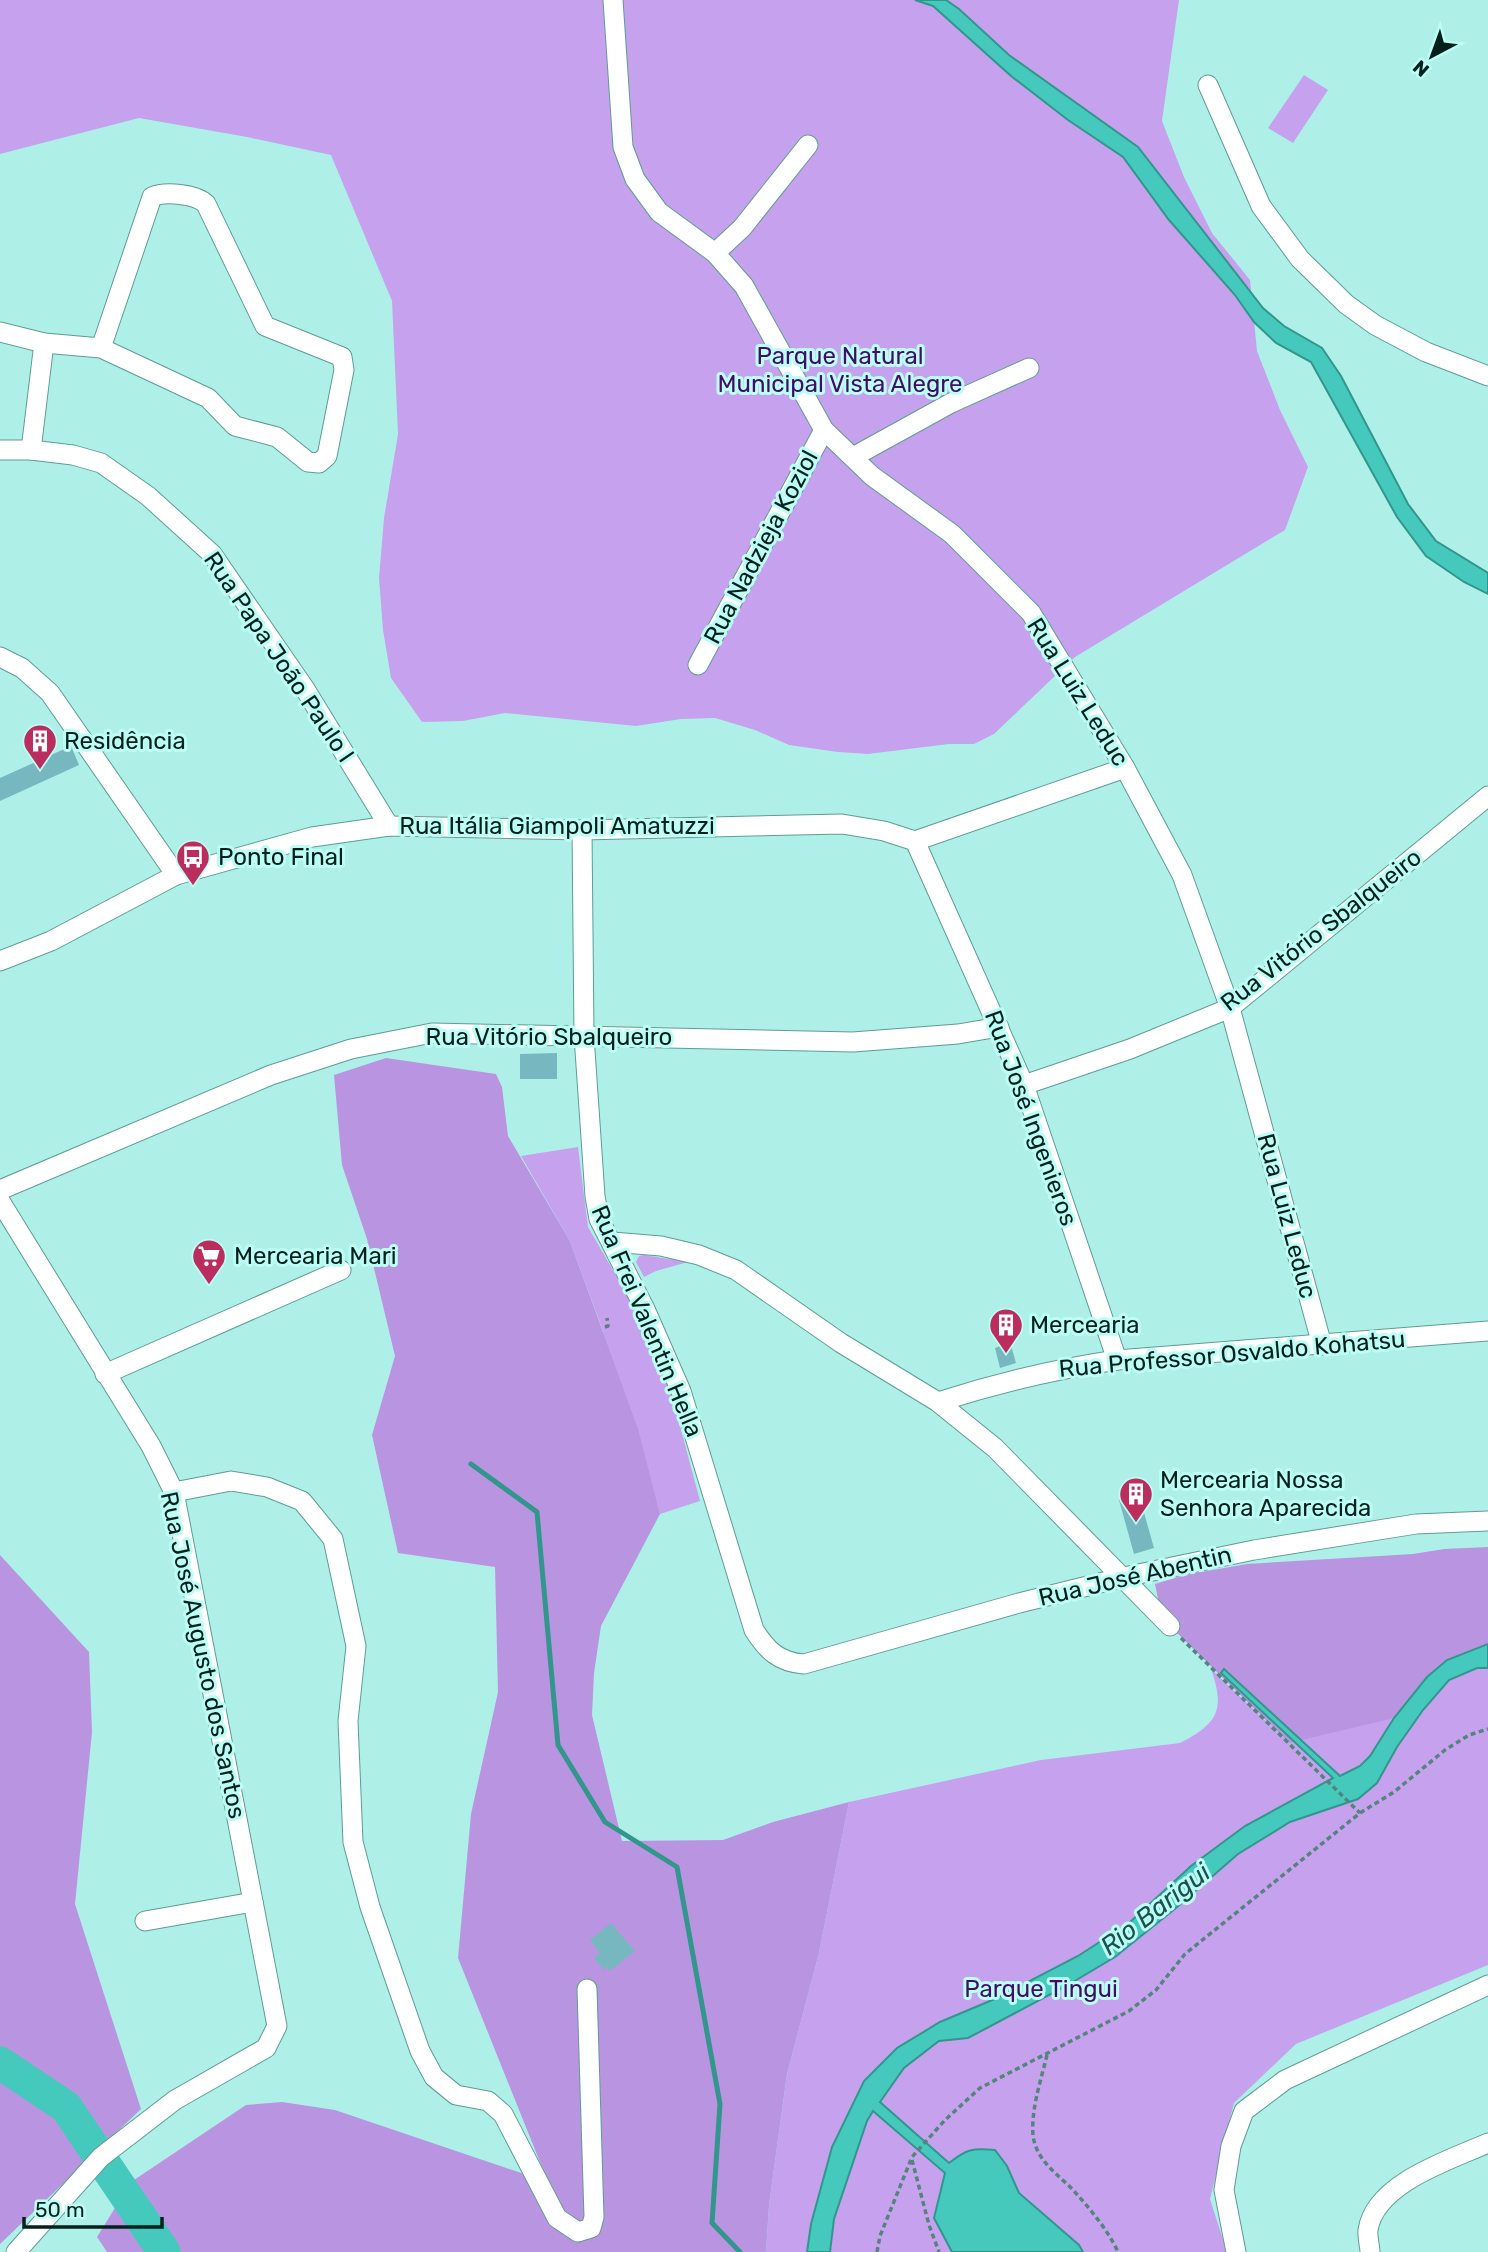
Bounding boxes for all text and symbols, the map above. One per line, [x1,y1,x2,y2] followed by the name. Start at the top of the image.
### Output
[1397,21,1467,91] north arrow
[1408,55,1434,82] text: N
[717,342,963,398] park label: Parque Natural Municipal Vista Alegre
[698,445,824,649] street label: Rua Nadzieja Koziol
[198,546,360,768] street label: Rua Papa João Paulo I
[1021,613,1135,771] street label: Rua Luiz Leduc
[21,722,59,771] building icon: Residência
[64,727,186,755] place label: Residência
[399,812,715,840] street label: Rua Itália Giampoli Amatuzzi
[174,838,212,887] bus stop icon: Ponto Final
[218,843,344,871] place label: Ponto Final
[1215,843,1427,1017] street label: Rua Vitório Sbalqueiro
[979,1006,1083,1230] street label: Rua José Ingenieros
[426,1023,672,1051] street label: Rua Vitório Sbalqueiro
[1252,1131,1322,1301] street label: Rua Luiz Leduc
[586,1201,708,1441] street label: Rua Frei Valentin Hella
[190,1237,228,1286] supermarket icon: Mercearia Mari
[234,1242,397,1270] place label: Mercearia Mari
[987,1306,1025,1355] building icon: Mercearia
[1030,1311,1140,1339] place label: Mercearia
[1058,1325,1406,1383] street label: Rua Professor Osvaldo Kohatsu
[1160,1466,1371,1522] place label: Mercearia Nossa Senhora Aparecida
[1117,1475,1155,1524] building icon: Mercearia Nossa Senhora Aparecida
[155,1489,251,1821] street label: Rua José Augusto dos Santos
[1036,1540,1234,1612] street label: Rua José Abentin
[1094,1856,1217,1962] water label: Rio Barigui
[964,1975,1118,2003] park label: Parque Tingui
[24,2186,163,2230] scale bar
[35,2197,85,2222] text: 50 m

